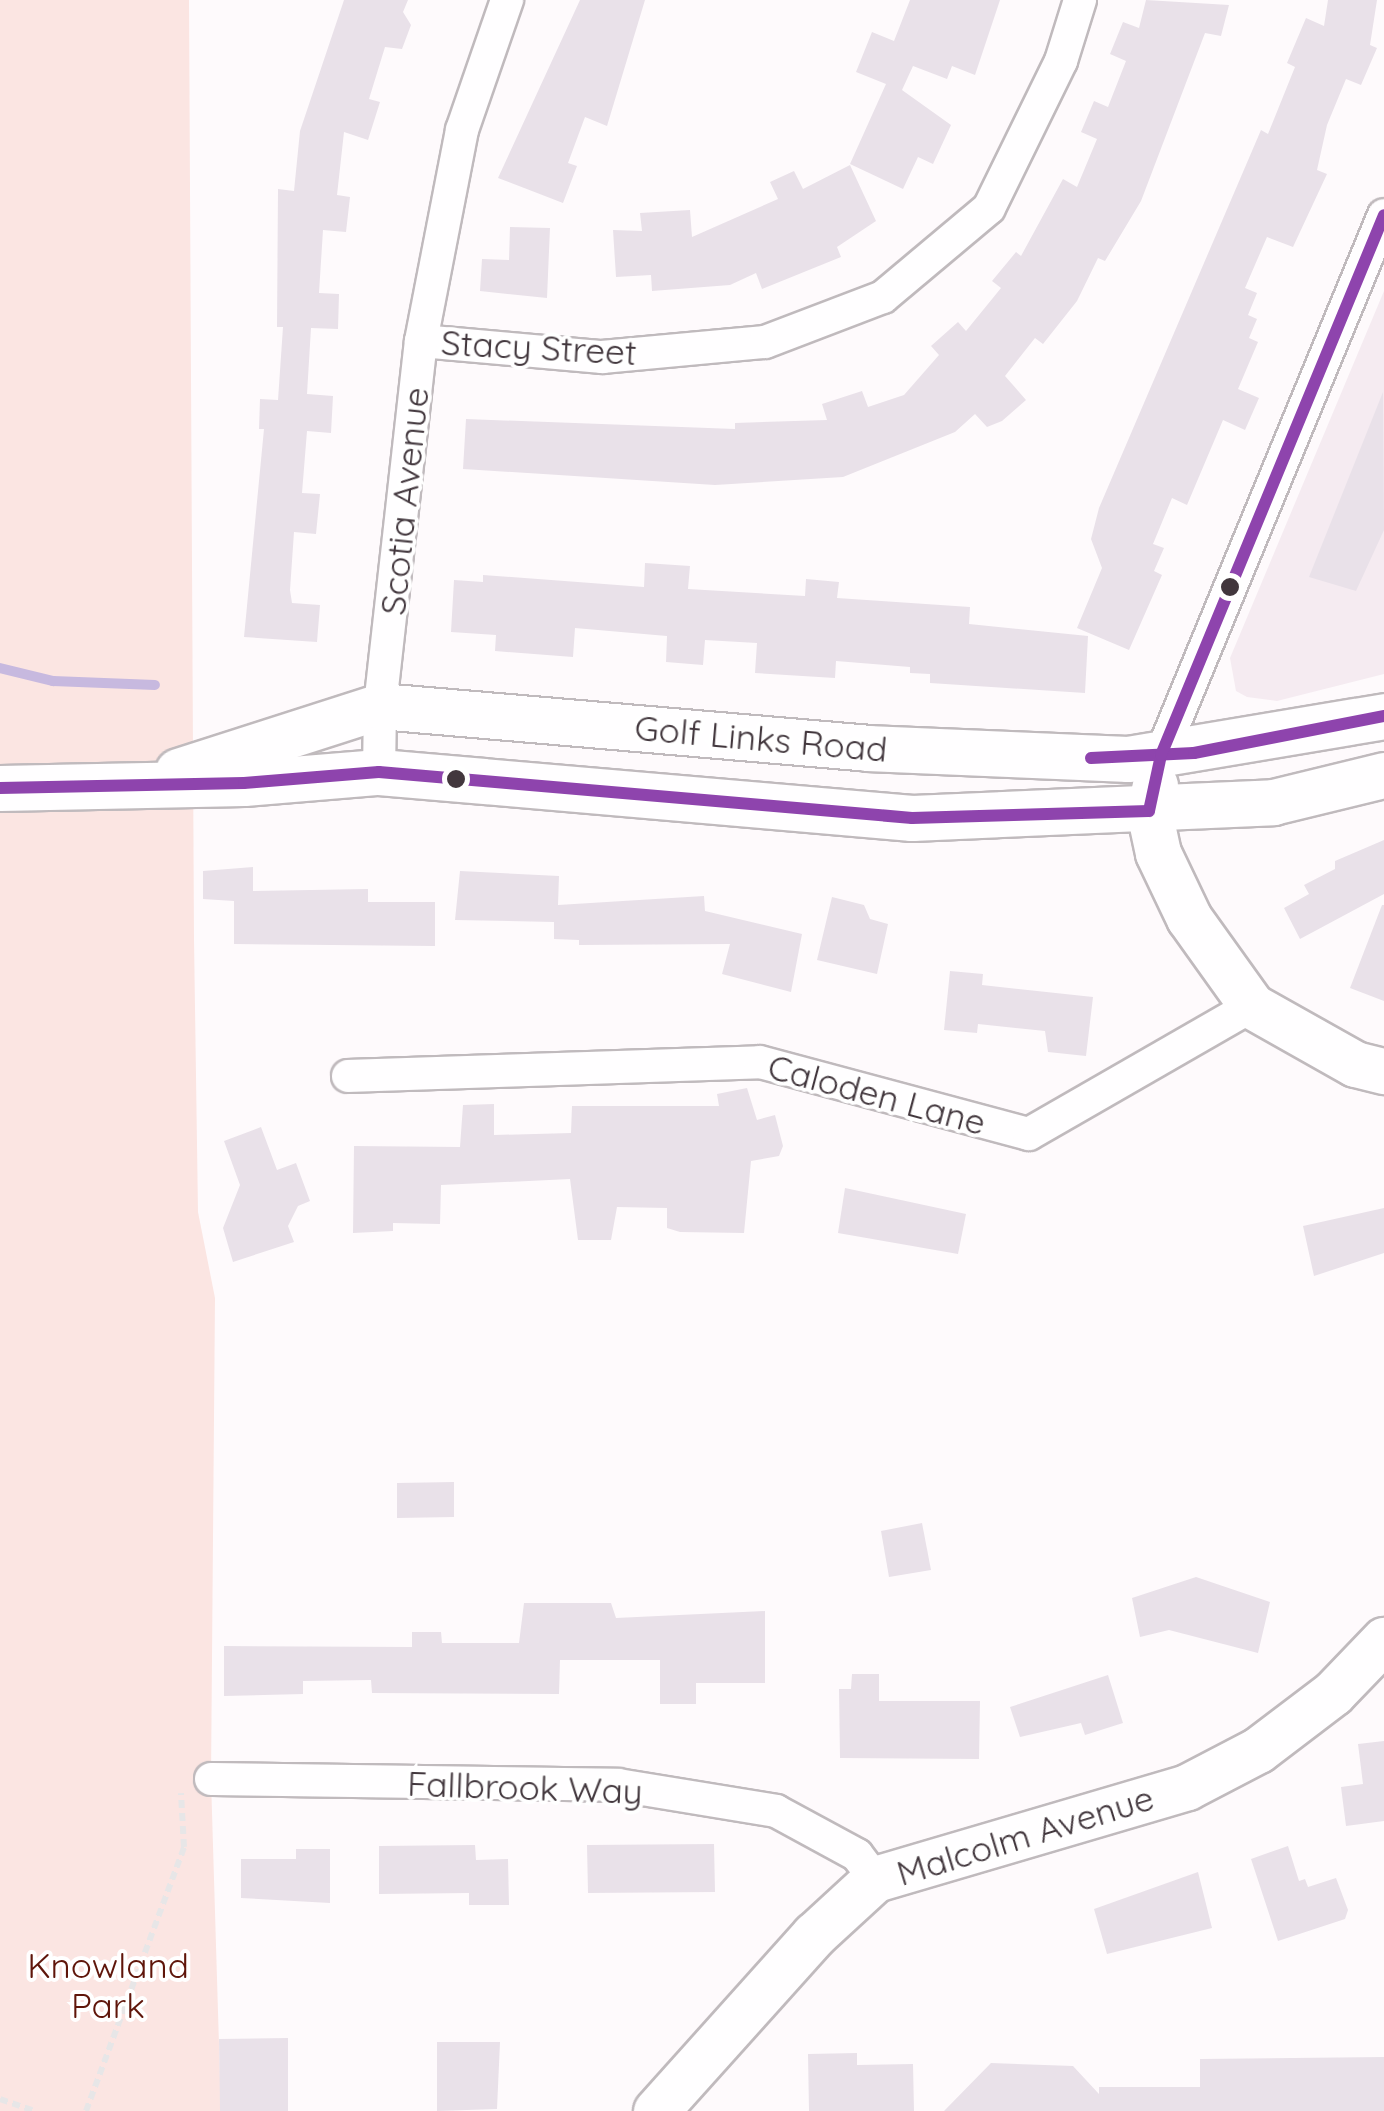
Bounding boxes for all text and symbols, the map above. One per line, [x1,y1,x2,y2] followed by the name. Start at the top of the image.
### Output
[440,321,638,373] street label: Stacy Street
[371,385,437,617] street label: Scotia Avenue
[1220,577,1240,597] unlabelled marker
[633,706,889,770] street label: Golf Links Road
[446,769,466,789] unlabelled marker
[764,1045,990,1143] street label: Caloden Lane
[407,1762,643,1812] street label: Fallbrook Way
[892,1776,1158,1894] street label: Malcolm Avenue
[27,1944,189,2026] park label: Knowland Park

